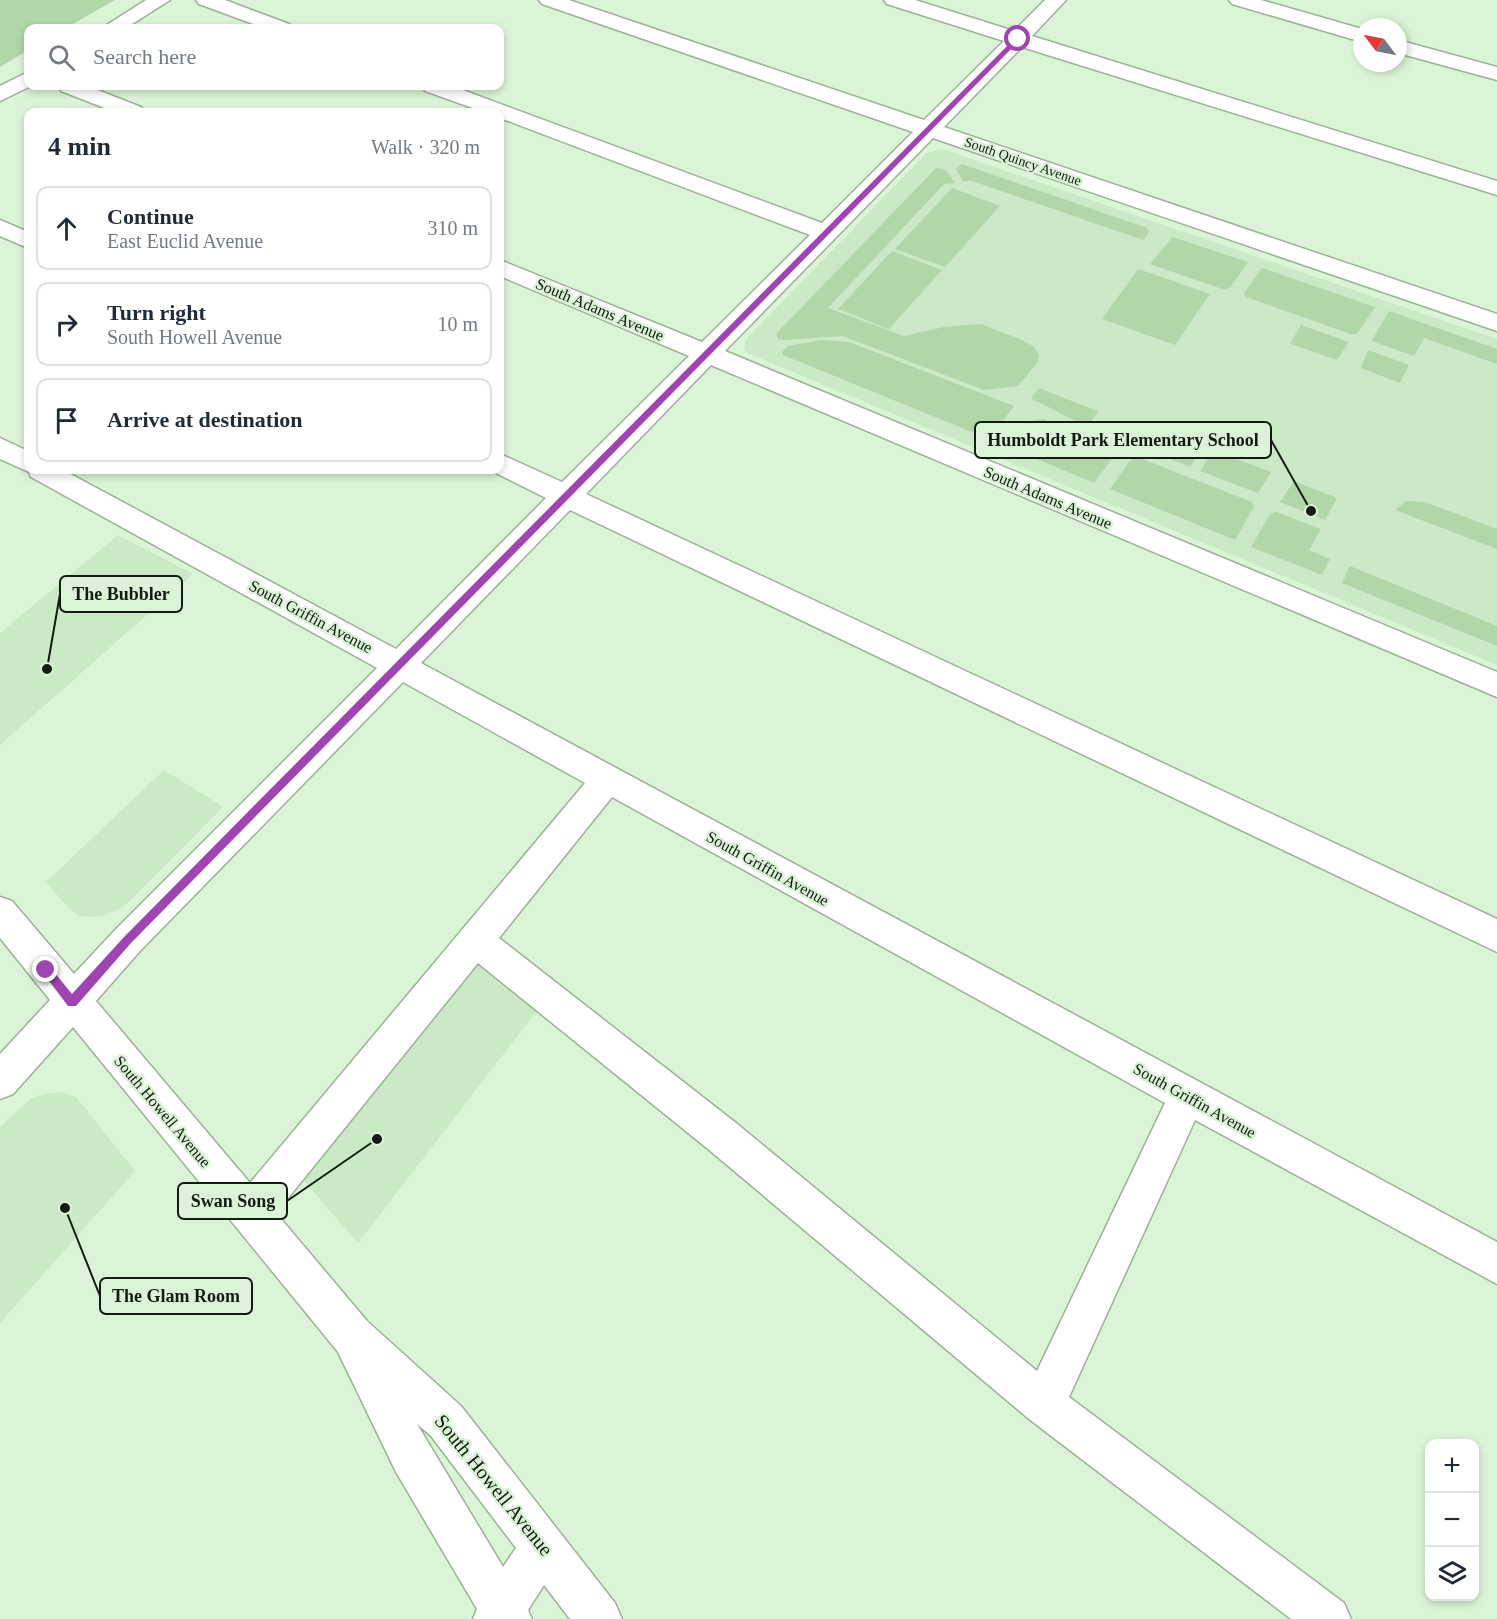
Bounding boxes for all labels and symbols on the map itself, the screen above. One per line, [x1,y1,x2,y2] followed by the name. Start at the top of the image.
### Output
[1353,18,1407,72] north arrow
[1004,25,1030,51] route start
[962,134,1083,189] street label: South Quincy Avenue
[533,275,666,344] street label: South Adams Avenue
[975,422,1271,458] callout: Humboldt Park Elementary School
[987,430,1259,450] text: Humboldt Park Elementary School
[981,463,1114,532] street label: South Adams Avenue
[60,576,182,612] callout: The Bubbler
[246,577,375,656] street label: South Griffin Avenue
[72,584,170,604] text: The Bubbler
[704,828,832,909] street label: South Griffin Avenue
[32,956,58,982] route end
[111,1052,214,1170] street label: South Howell Avenue
[1131,1060,1259,1141] street label: South Griffin Avenue
[178,1183,287,1219] callout: Swan Song
[191,1191,275,1211] text: Swan Song
[100,1278,252,1314] callout: The Glam Room
[112,1286,240,1306] text: The Glam Room
[430,1410,558,1560] street label: South Howell Avenue

